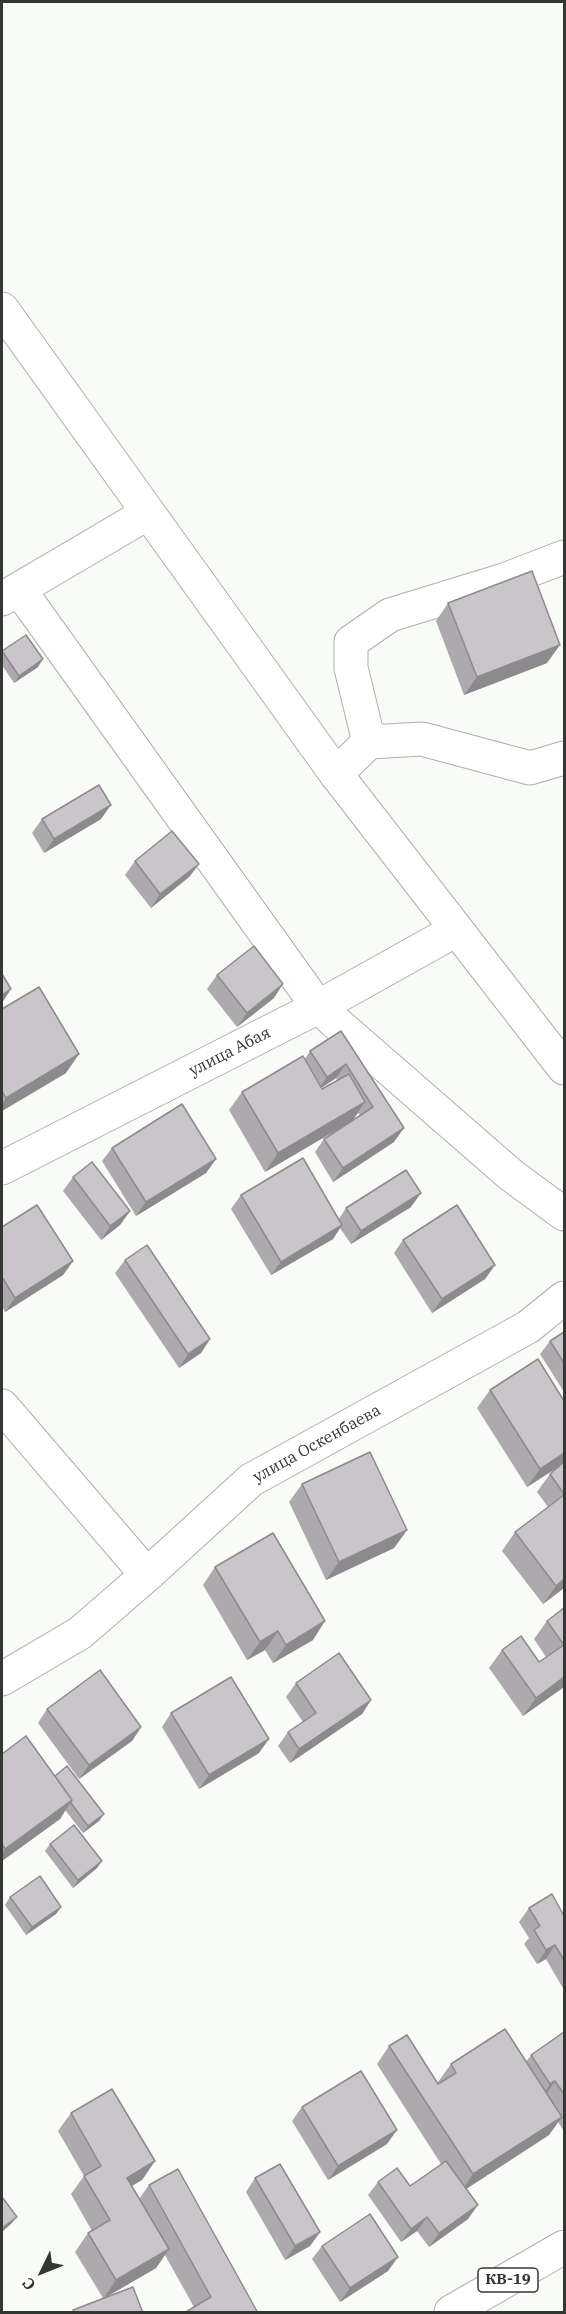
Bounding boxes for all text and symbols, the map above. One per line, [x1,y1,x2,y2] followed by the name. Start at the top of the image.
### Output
[186,1023,274,1081] street label: улица Абая
[250,1401,384,1487] street label: улица Оскенбаева
[12,2242,72,2302] north arrow
[478,2268,538,2292] road number: КВ-19
[18,2274,40,2295] text: С

